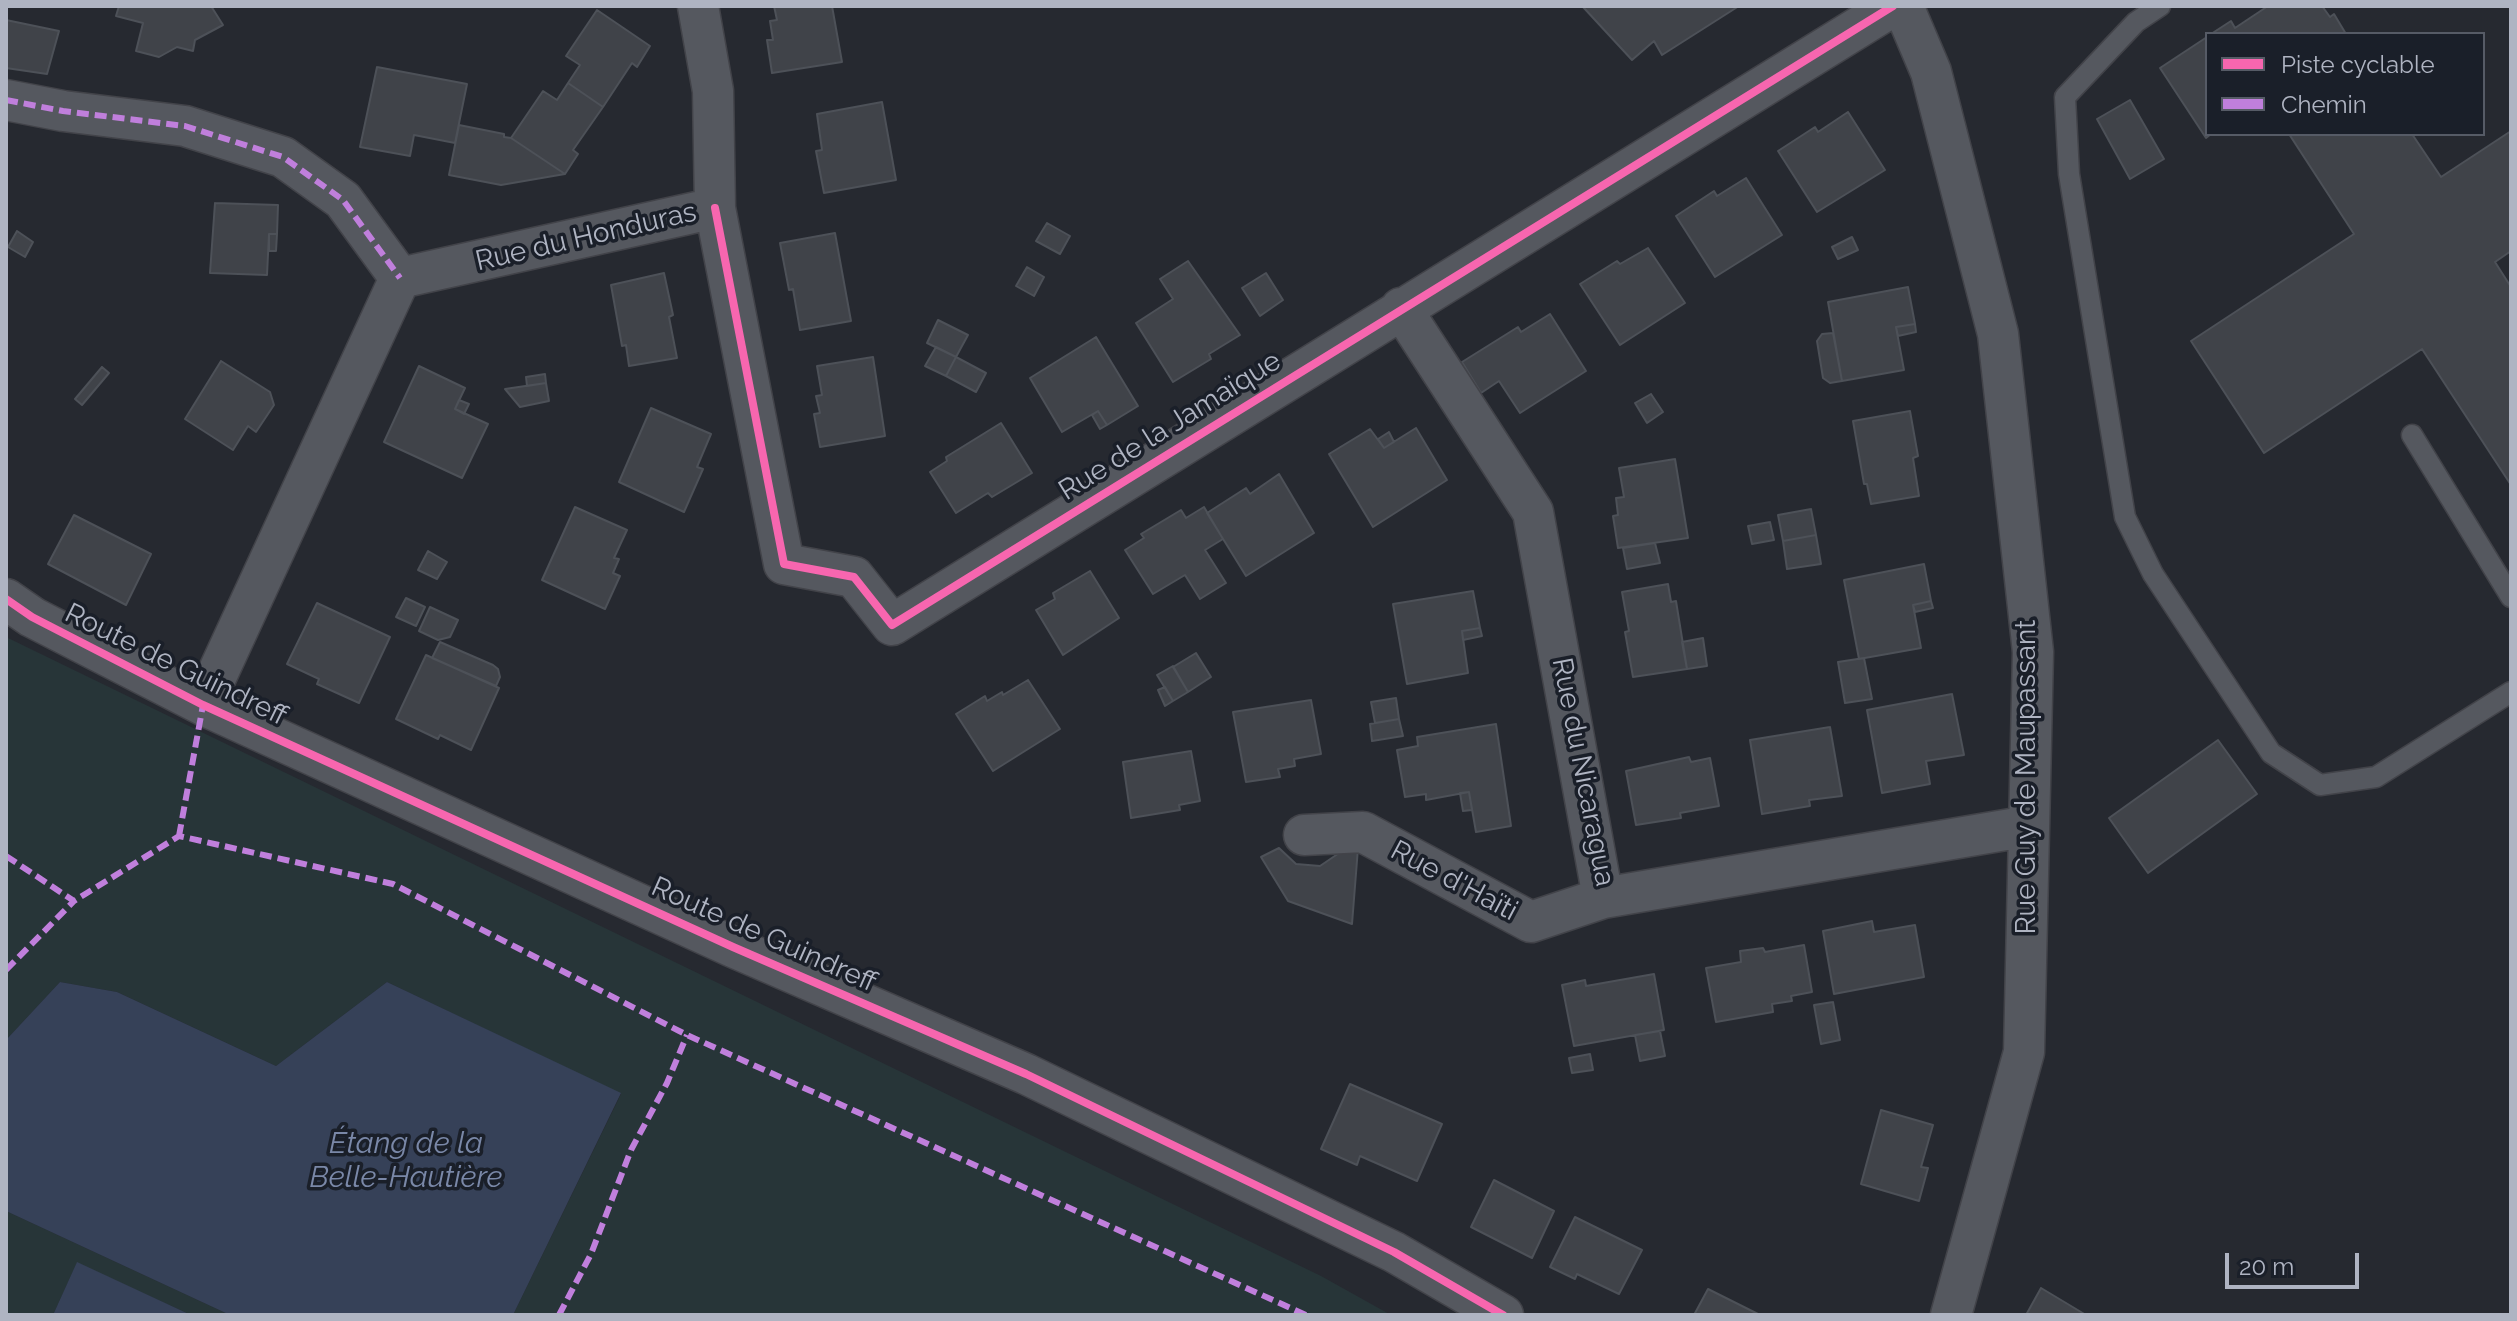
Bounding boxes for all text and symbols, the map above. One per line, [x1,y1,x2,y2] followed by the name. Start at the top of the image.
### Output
[2205,32,2485,136] legend
[2281,50,2435,79] text: Piste cyclable
[2281,90,2367,119] text: Chemin
[472,195,700,279] street label: Rue du Honduras
[1053,344,1287,508] street label: Rue de la Jamaïque
[59,597,293,733] street label: Route de Guindreff
[2010,620,2044,934] street label: Rue Guy de Maupassant
[1544,655,1622,889] street label: Rue du Nicaragua
[1385,834,1523,928] street label: Rue d'Haïti
[646,870,882,1000] street label: Route de Guindreff
[309,1126,503,1196] water label: Étang de la Belle-Hautière
[2229,1237,2363,1287] scale bar
[2239,1252,2294,1281] text: 20 m

